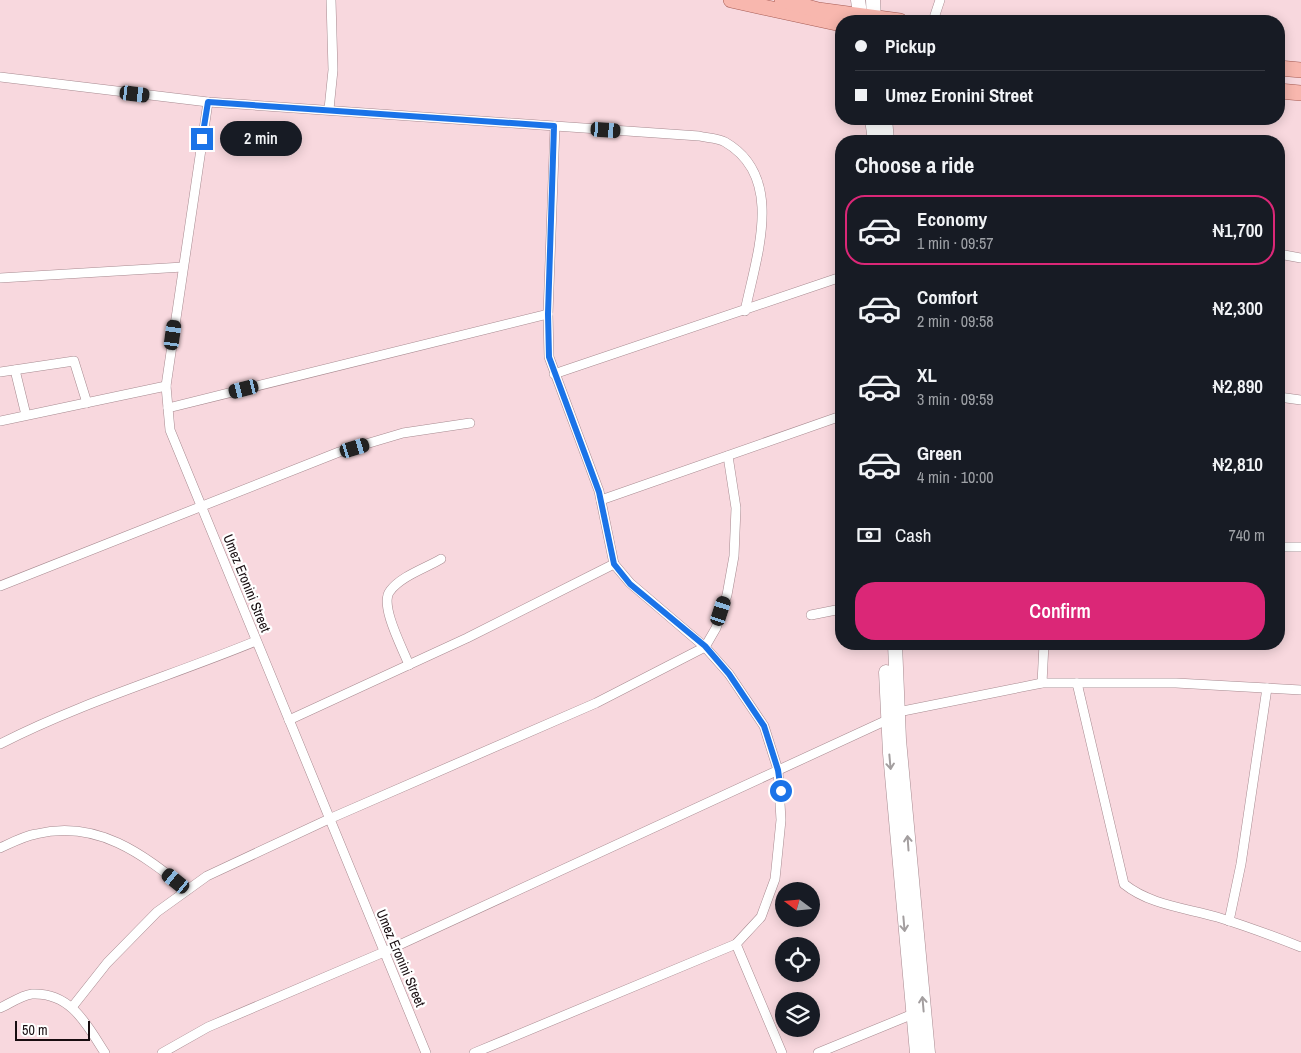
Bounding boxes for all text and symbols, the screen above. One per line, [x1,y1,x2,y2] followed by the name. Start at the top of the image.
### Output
[885,33,936,59] text: Pickup
[885,82,1033,108] text: Umez Eronini Street
[119,85,150,103] car
[590,121,621,139] car
[220,122,302,156] callout: 2 min
[244,127,278,149] text: 2 min
[191,128,213,150] route end
[855,150,974,180] text: Choose a ride
[917,206,987,232] text: Economy
[857,208,902,253] icon: car
[1213,217,1263,243] text: ₦1,700
[917,232,994,254] text: 1 min · 09:57
[917,284,978,310] text: Comfort
[857,286,902,331] icon: car
[1213,295,1263,321] text: ₦2,300
[917,310,994,332] text: 2 min · 09:58
[163,319,182,351] car
[917,362,937,388] text: XL
[857,364,902,409] icon: car
[1213,373,1263,399] text: ₦2,890
[227,378,260,400] car
[917,388,994,410] text: 3 min · 09:59
[338,436,371,460] car
[917,440,962,466] text: Green
[857,442,902,487] icon: car
[1213,451,1263,477] text: ₦2,810
[917,466,994,488] text: 4 min · 10:00
[855,521,883,549] icon: cash
[895,522,931,548] text: Cash
[1229,524,1265,546] text: 740 m
[219,531,275,635] street label: Umez Eronini Street
[855,582,1265,640] button: Confirm
[709,594,732,628] car
[886,754,895,770] one-way arrow
[770,780,792,802] route start
[903,835,913,851] one-way arrow
[159,866,192,896] car
[775,882,820,928] north arrow
[775,882,820,1037] map controls
[372,907,430,1009] street label: Umez Eronini Street
[899,916,909,932] one-way arrow
[775,937,820,982] button: locate
[775,992,820,1037] button: layers
[918,997,928,1013] one-way arrow
[15,1018,90,1041] scale bar
[22,1021,48,1039] text: 50 m

